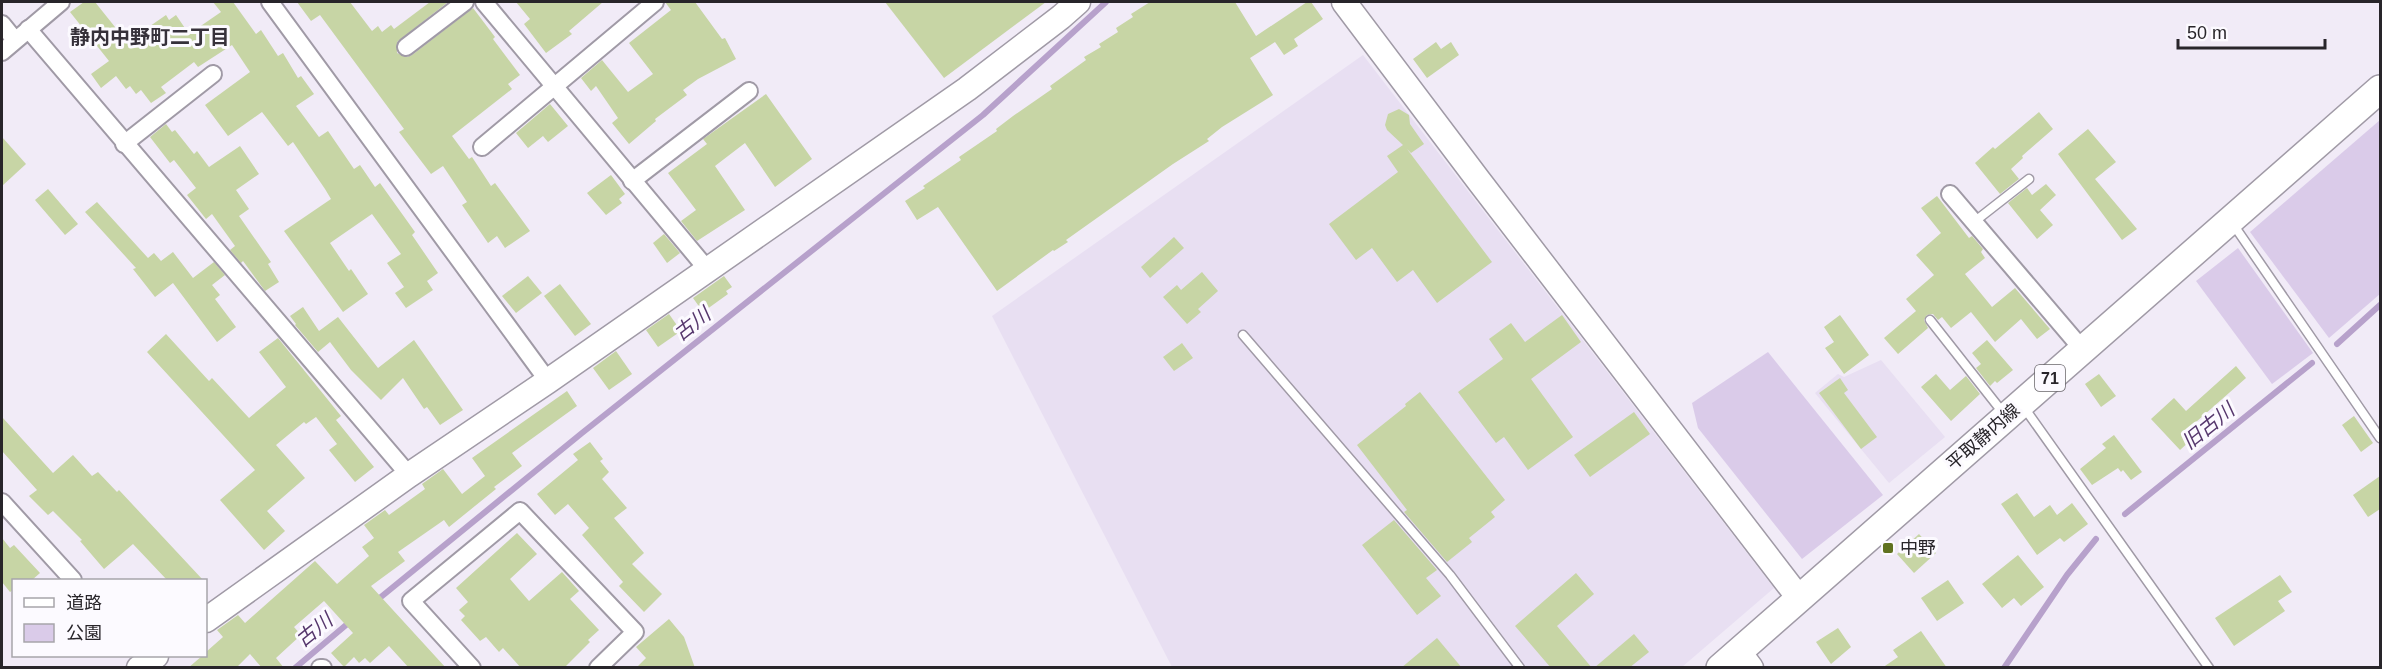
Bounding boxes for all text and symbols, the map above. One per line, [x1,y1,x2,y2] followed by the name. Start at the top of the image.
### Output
[2178,12,2325,50] scale bar
[2187,23,2227,43] text: 50 m
[70,26,230,48] district label: 静内中野町二丁目
[669,302,716,345] water label: 古川
[2035,365,2065,391] road number: 71
[2178,397,2240,453] water label: 旧古川
[1942,400,2024,474] street label: 平取静内線
[1900,538,1936,558] place label: 中野
[1881,541,1895,555] marker: 中野
[12,579,207,657] legend
[66,593,102,613] text: 道路
[292,608,338,651] water label: 古川
[66,623,102,643] text: 公園

